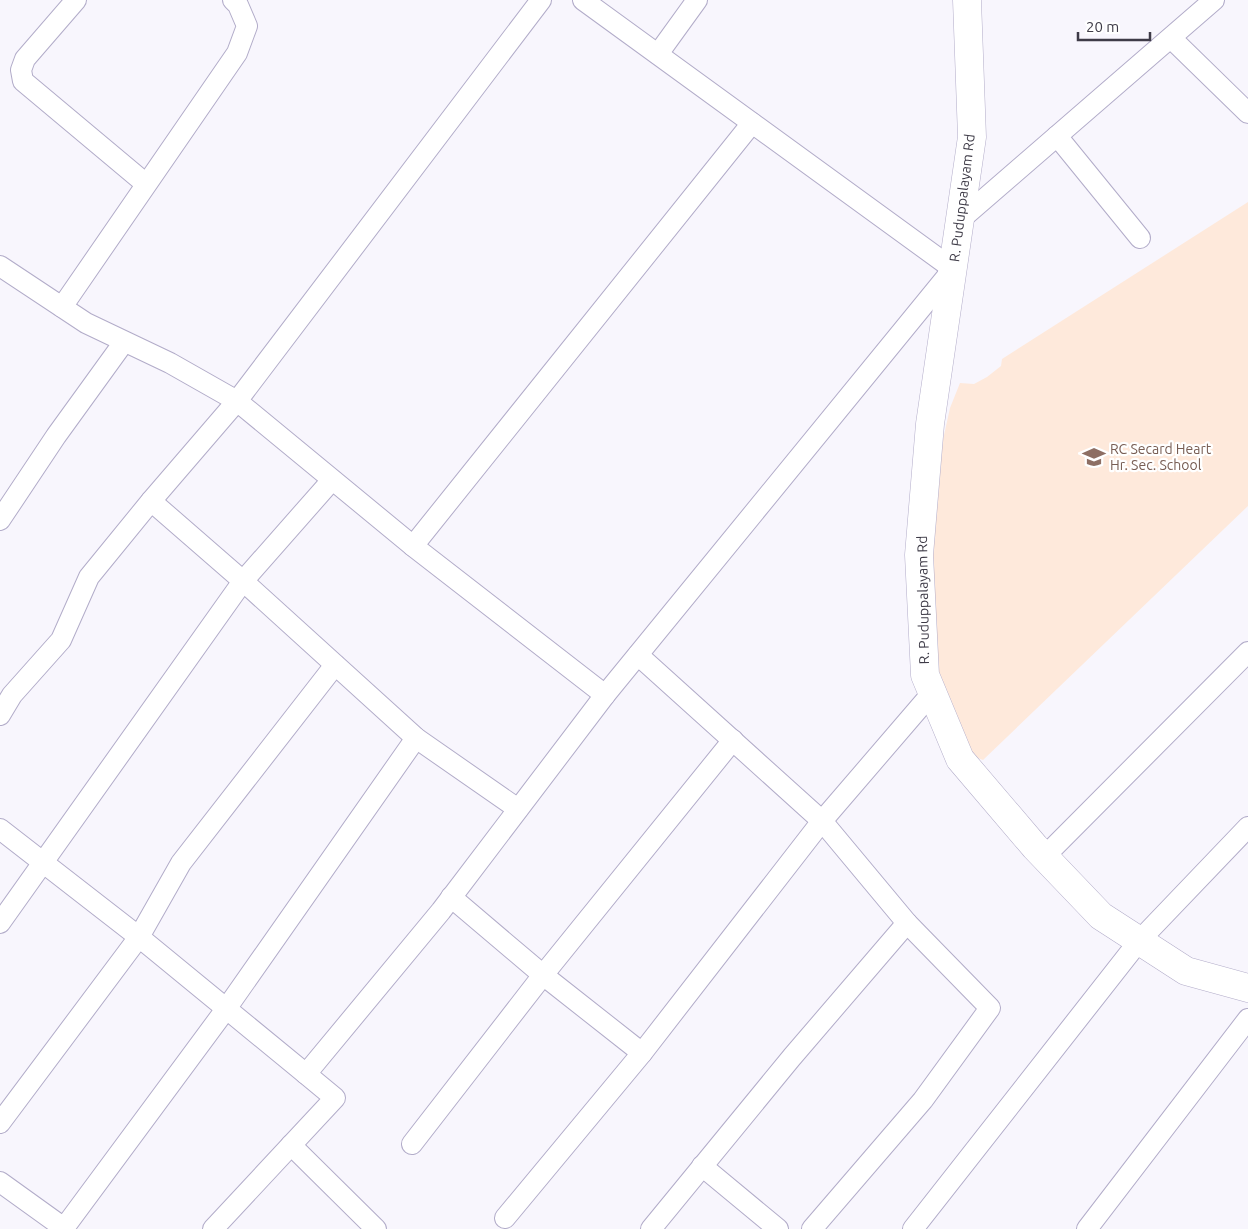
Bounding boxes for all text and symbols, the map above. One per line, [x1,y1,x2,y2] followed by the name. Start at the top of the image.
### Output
[1078,10,1150,42] scale bar
[1086,18,1119,35] text: 20 m
[946,133,978,263] street label: R. Puduppalayam Rd
[1110,441,1212,473] place label: RC Secard Heart Hr. Sec. School
[1081,444,1107,470] school or university icon: RC Secard Heart Hr. Sec. School
[914,536,932,664] street label: R. Puduppalayam Rd

